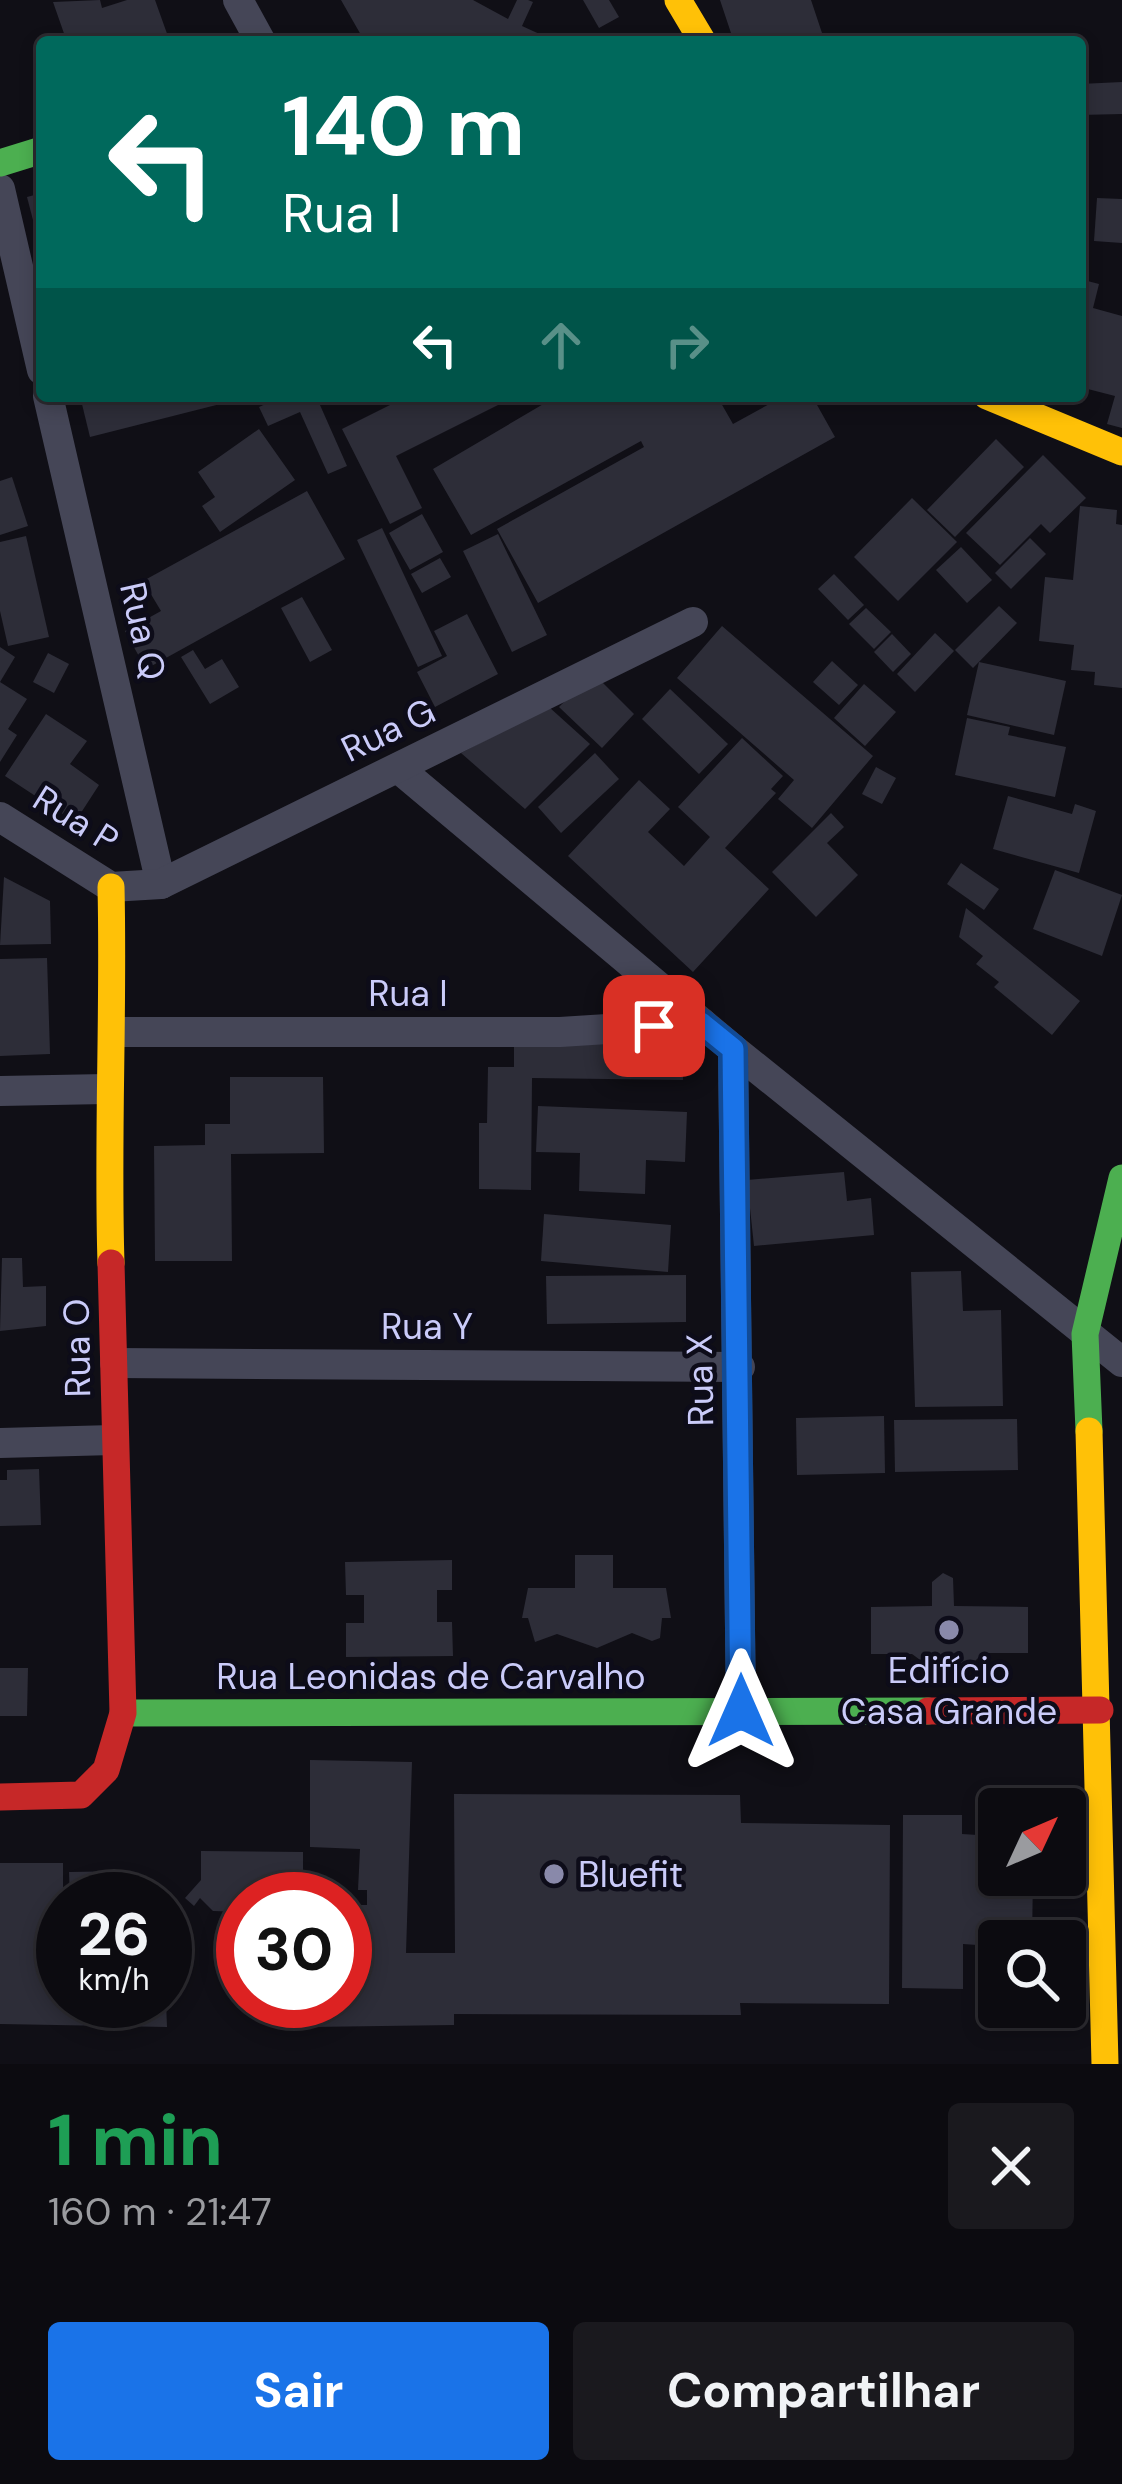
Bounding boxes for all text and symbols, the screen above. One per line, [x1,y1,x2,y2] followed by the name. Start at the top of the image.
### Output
[282,72,525,181] text: 140 m
[84,84,240,240] icon: left
[282,178,401,249] text: Rua I
[402,312,468,378] icon: left
[528,312,594,378] icon: ahead
[654,312,720,378] icon: right
[109,577,177,685] street label: Rua Q
[333,687,443,773] street label: Rua G
[25,775,127,863] street label: Rua P
[368,970,448,1017] street label: Rua I
[603,975,705,1077] pin
[621,993,687,1059] icon: arrive
[53,1298,101,1398] street label: Rua O
[381,1303,473,1350] street label: Rua Y
[676,1333,724,1427] street label: Rua X
[936,1617,962,1643] marker: Edifício Casa Grande
[841,1647,1057,1735] place label: Edifício Casa Grande
[678,1648,804,1774] position arrow
[216,1653,646,1700] street label: Rua Leonidas de Carvalho
[978,1788,1086,1896] north arrow
[978,1788,1086,2028] map controls
[578,1851,683,1898] place label: Bluefit
[541,1861,567,1887] marker: Bluefit
[216,1872,372,2028] speed limit sign: 30
[78,1895,150,1974] text: 26
[978,1920,1086,2028] button: search
[79,1960,149,1999] text: km/h
[48,2094,223,2187] text: 1 min
[948,2103,1074,2229] button: close
[48,2186,272,2237] text: 160 m · 21:47
[48,2322,549,2460] button: Sair
[573,2322,1074,2460] button: Compartilhar

